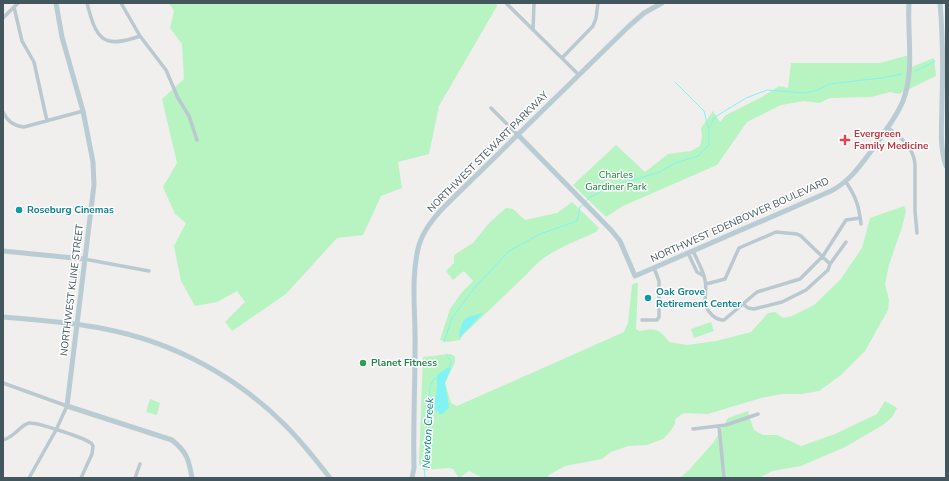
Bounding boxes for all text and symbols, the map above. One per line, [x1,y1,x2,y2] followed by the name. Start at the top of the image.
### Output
[424,88,552,216] street label: NORTHWEST STEWART PARKWAY
[854,127,929,153] place label: Evergreen Family Medicine
[839,134,851,146] marker: Evergreen Family Medicine
[585,168,648,194] park label: Charles Gardiner Park
[649,174,831,266] street label: NORTHWEST EDENBOWER BOULEVARD
[27,203,114,217] place label: Roseburg Cinemas
[14,205,24,215] marker: Roseburg Cinemas
[57,223,87,357] street label: NORTHWEST KLINE STREET
[656,285,741,311] place label: Oak Grove Retirement Center
[643,293,653,303] marker: Oak Grove Retirement Center
[371,356,437,370] place label: Planet Fitness
[358,358,368,368] marker: Planet Fitness
[419,397,437,469] water label: Newton Creek

